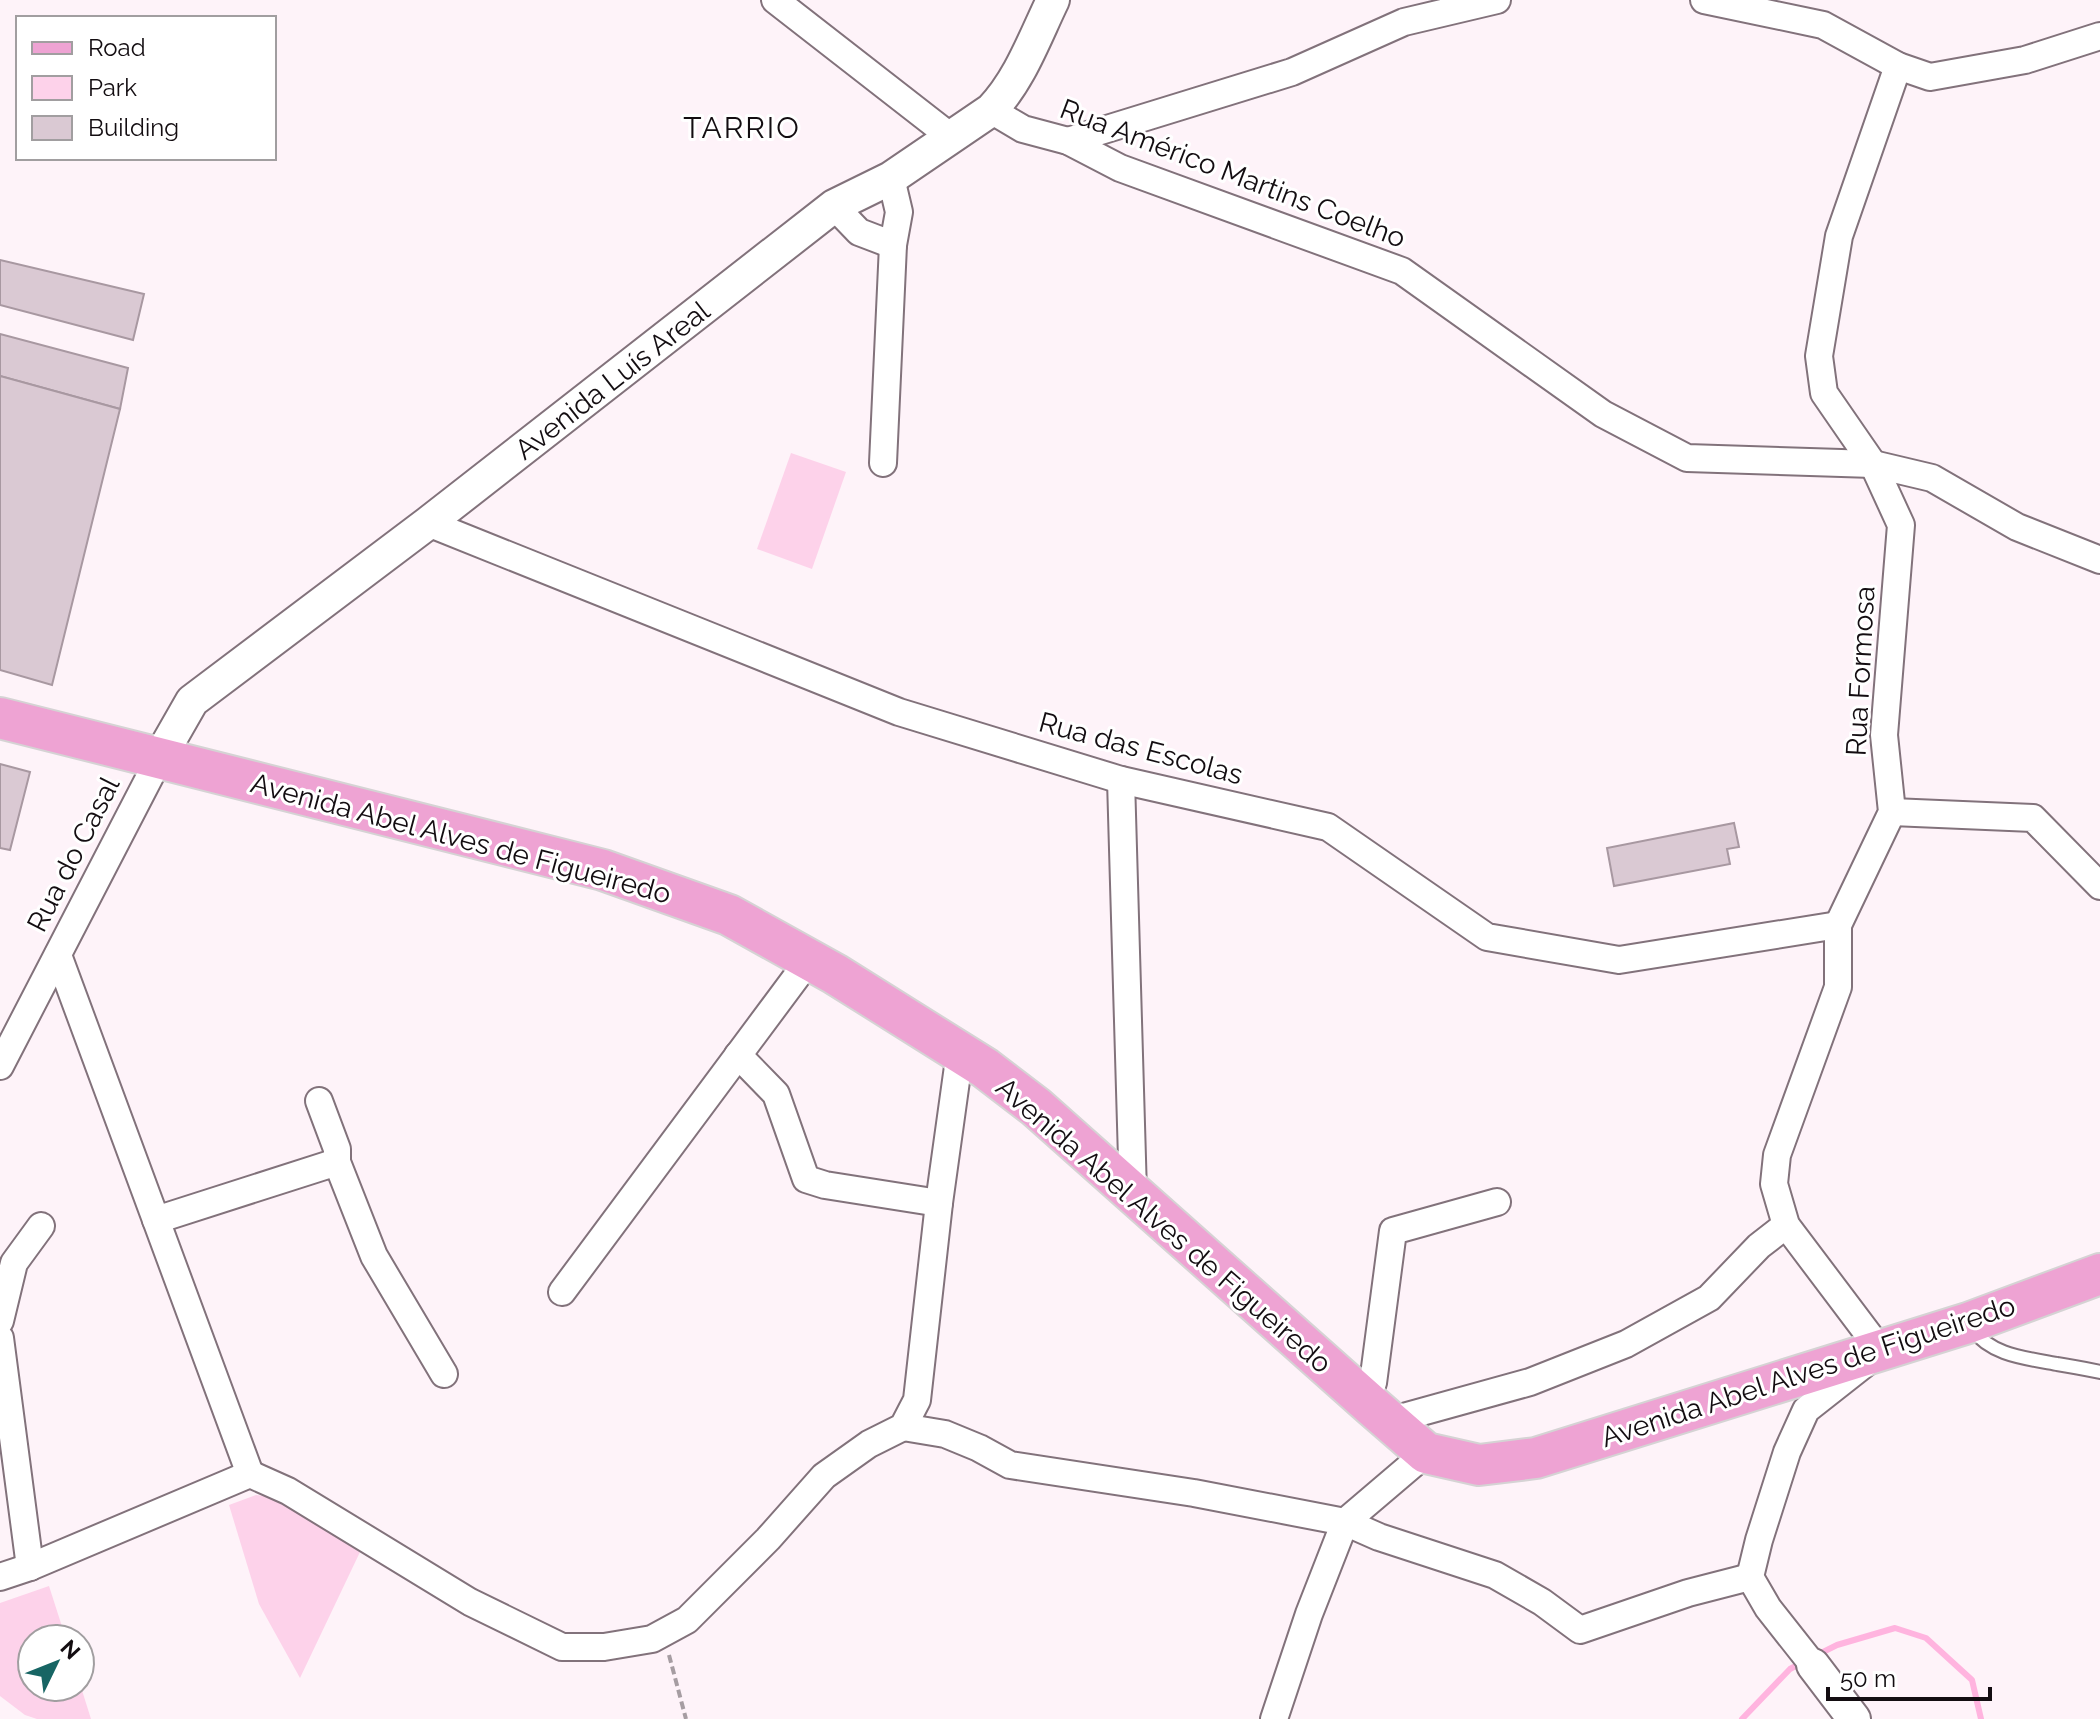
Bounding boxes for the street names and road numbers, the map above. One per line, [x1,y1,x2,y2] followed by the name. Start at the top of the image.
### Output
[1056,92,1410,255] street label: Rua Américo Martins Coelho
[509,294,716,467] street label: Avenida Luís Areal
[1840,585,1881,757] street label: Rua Formosa
[1036,705,1246,792] street label: Rua das Escolas
[247,766,674,911] street label: Avenida Abel Alves de Figueiredo
[20,771,127,937] street label: Rua do Casal
[989,1071,1338,1380] street label: Avenida Abel Alves de Figueiredo
[1597,1289,2019,1454] street label: Avenida Abel Alves de Figueiredo

